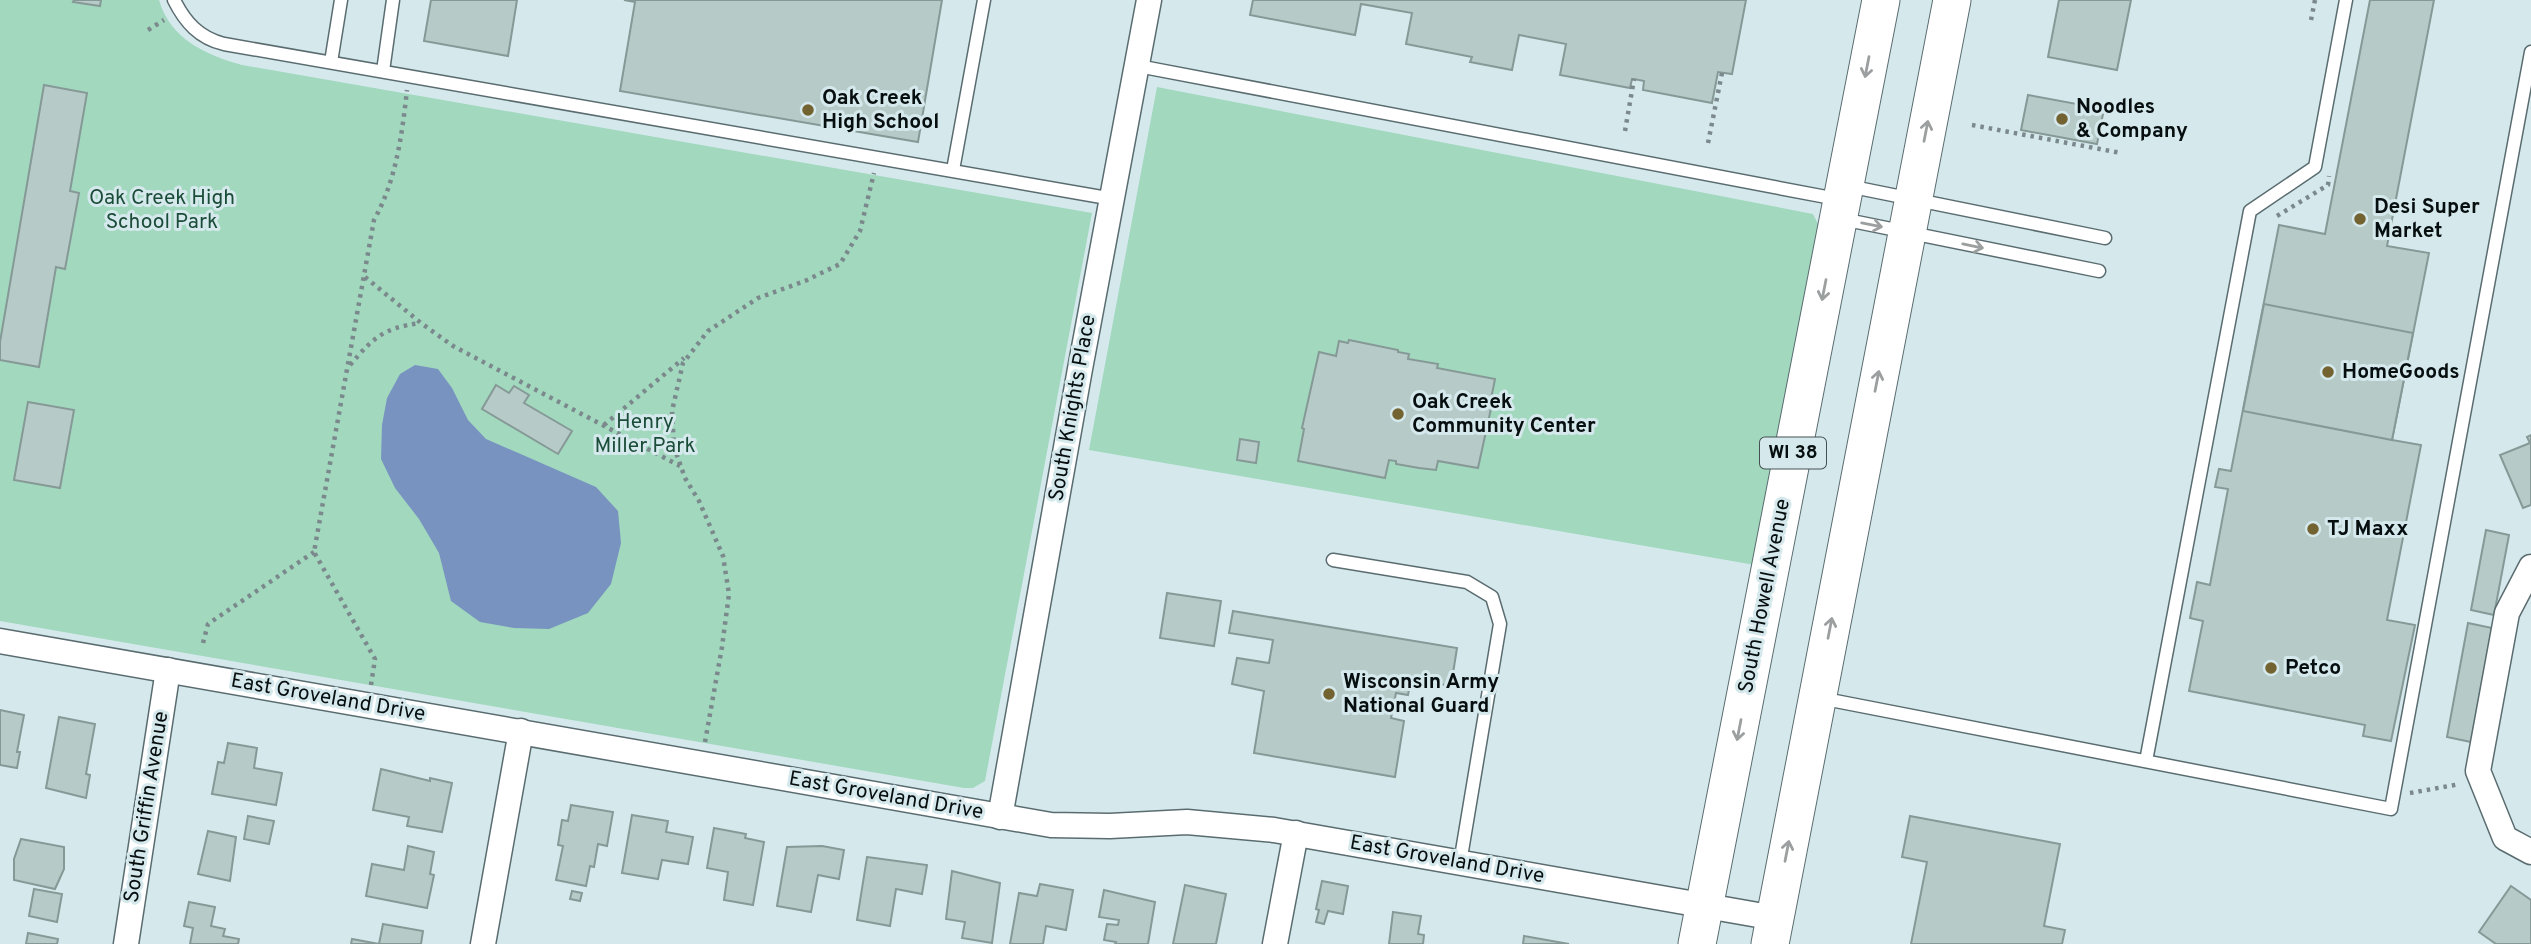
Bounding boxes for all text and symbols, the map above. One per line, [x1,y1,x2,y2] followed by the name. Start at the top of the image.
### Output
[1860,55,1874,78] one-way arrow
[822,85,939,136] place label: Oak Creek High School
[2076,94,2188,145] place label: Noodles & Company
[800,102,816,118] marker: Oak Creek High School
[2054,111,2070,127] marker: Noodles & Company
[1920,121,1933,143] one-way arrow
[89,185,235,236] park label: Oak Creek High School Park
[2374,194,2480,245] place label: Desi Super Market
[2352,211,2368,227] marker: Desi Super Market
[1860,219,1883,233] one-way arrow
[1961,239,1984,253] one-way arrow
[1817,278,1830,301] one-way arrow
[1043,313,1103,503] street label: South Knights Place
[2342,359,2460,386] place label: HomeGoods
[2320,364,2336,380] marker: HomeGoods
[1871,370,1885,393] one-way arrow
[1412,389,1596,440] place label: Oak Creek Community Center
[1390,406,1406,422] marker: Oak Creek Community Center
[594,409,696,460] park label: Henry Miller Park
[1760,437,1826,468] road number: WI 38
[1733,496,1797,696] street label: South Howell Avenue
[2327,516,2408,543] place label: TJ Maxx
[2305,521,2321,537] marker: TJ Maxx
[1824,617,1837,639] one-way arrow
[2285,655,2341,682] place label: Petco
[2263,660,2279,676] marker: Petco
[229,668,427,728] street label: East Groveland Drive
[1343,669,1499,720] place label: Wisconsin Army National Guard
[1321,686,1337,702] marker: Wisconsin Army National Guard
[119,709,175,905] street label: South Griffin Avenue
[1732,718,1745,741] one-way arrow
[787,766,985,826] street label: East Groveland Drive
[1348,830,1546,890] street label: East Groveland Drive
[1781,840,1795,863] one-way arrow

